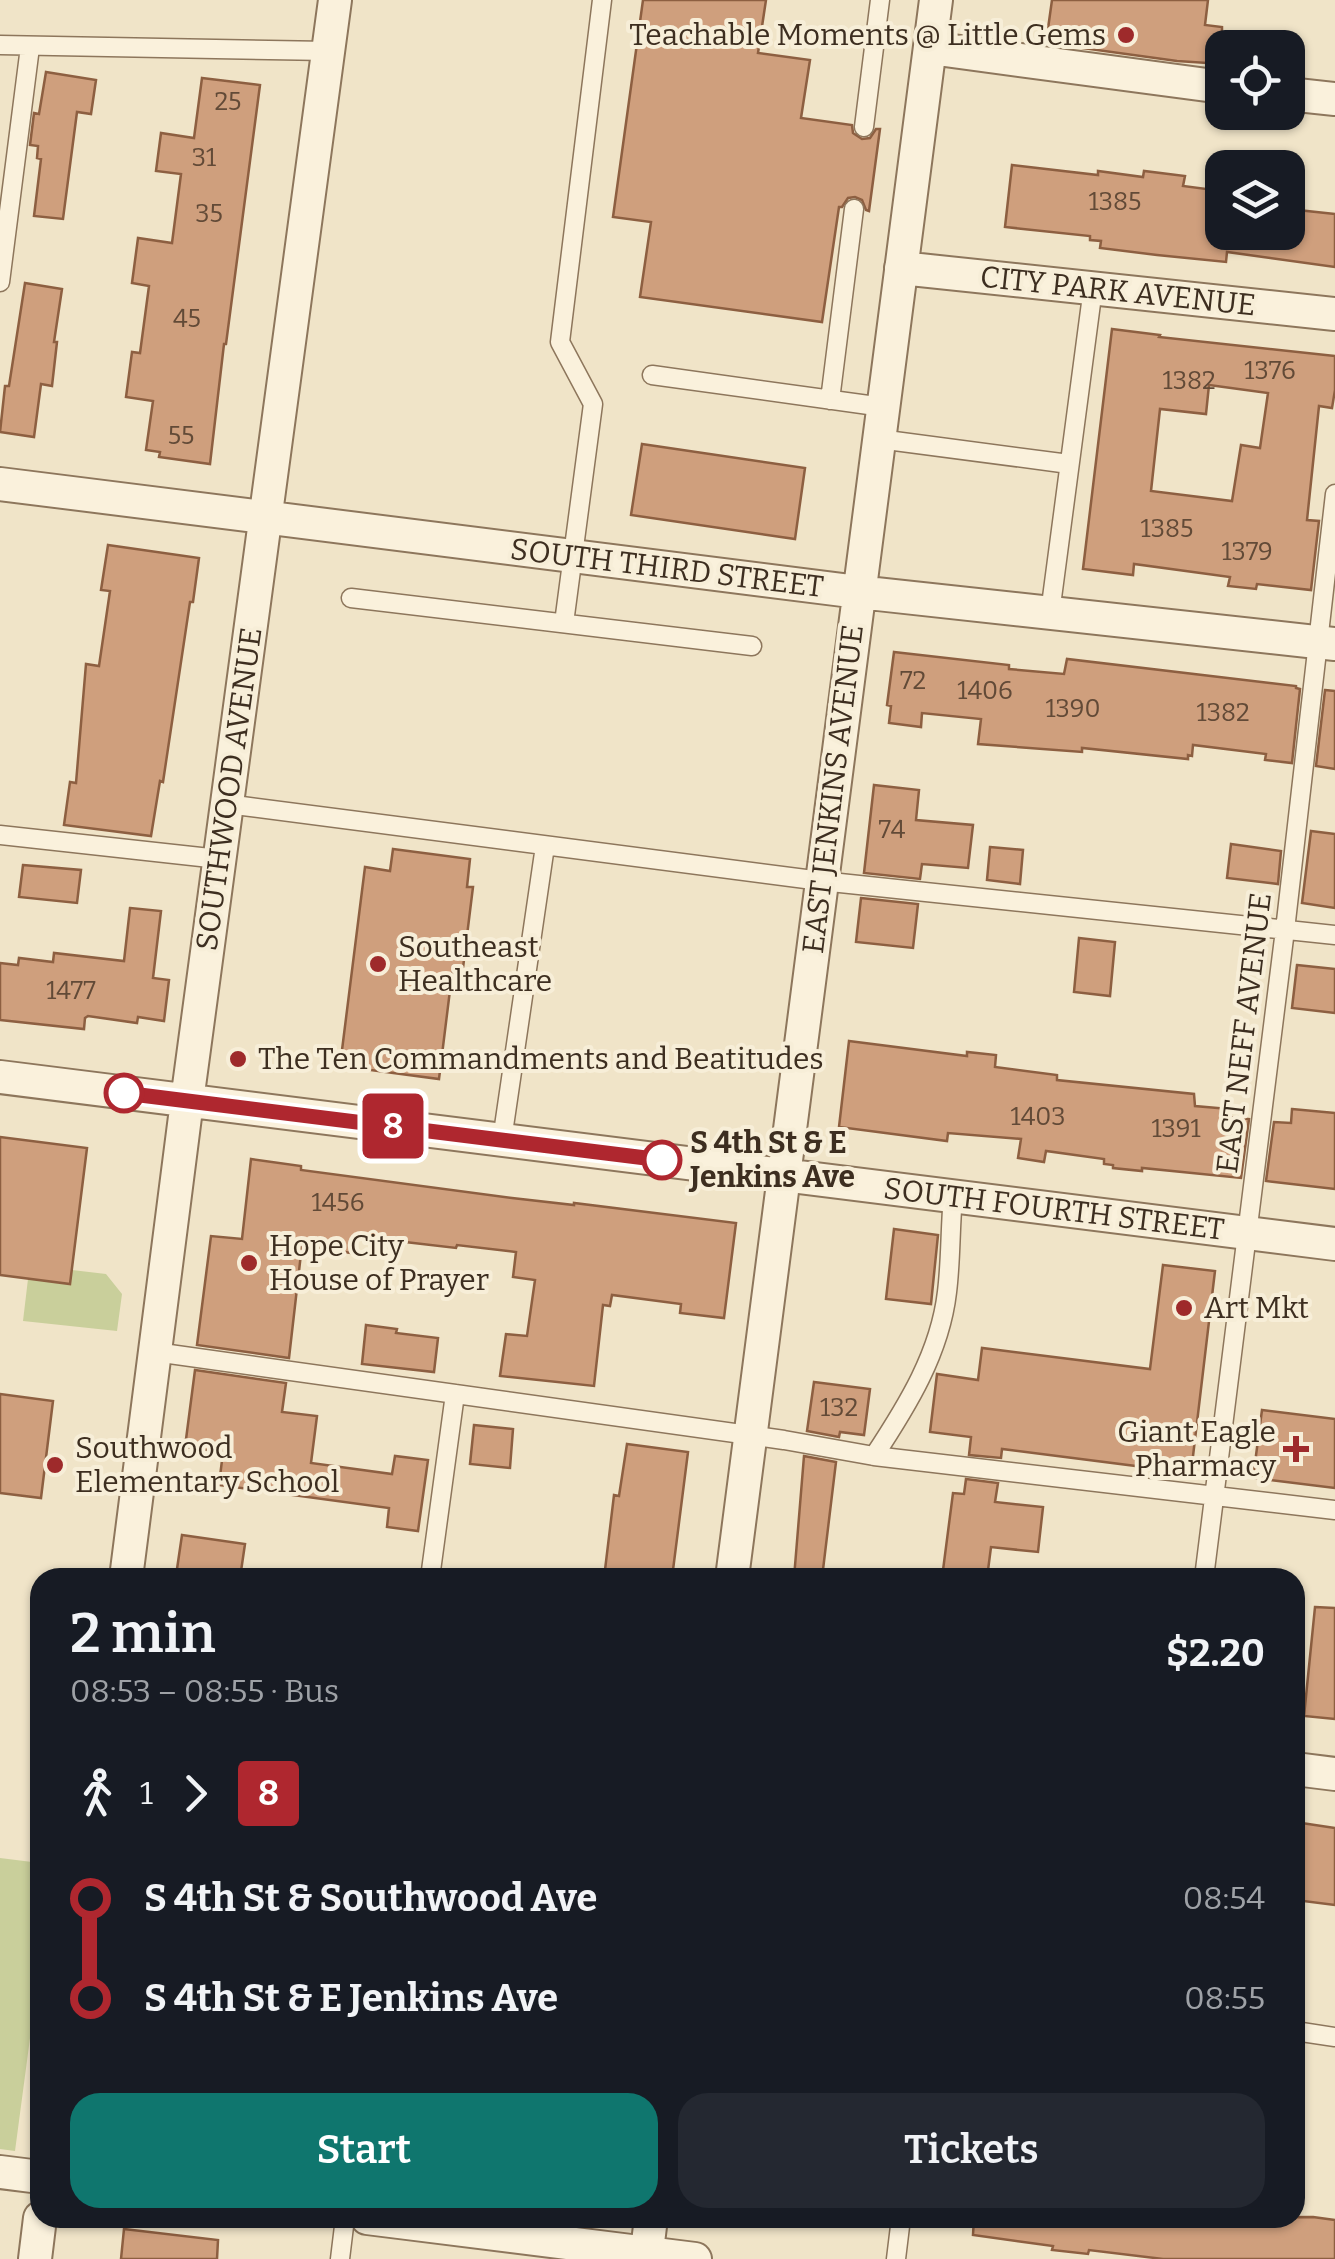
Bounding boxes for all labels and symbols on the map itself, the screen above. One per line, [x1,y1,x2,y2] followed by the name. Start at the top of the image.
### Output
[629,17,1106,53] place label: Teachable Moments @ Little Gems
[1115,24,1137,46] marker: Teachable Moments @ Little Gems
[215,87,241,117] house number: 25
[192,143,216,173] house number: 31
[1089,187,1141,217] house number: 1385
[195,199,223,229] house number: 35
[979,259,1257,323] street label: CITY PARK AVENUE
[173,304,201,334] house number: 45
[1244,356,1296,386] house number: 1376
[1162,366,1216,396] house number: 1382
[168,421,194,451] house number: 55
[1141,514,1193,544] house number: 1385
[508,531,826,605] street label: SOUTH THIRD STREET
[1221,537,1273,567] house number: 1379
[795,623,871,955] street label: EAST JENKINS AVENUE
[188,625,270,953] street label: SOUTHWOOD AVENUE
[900,666,926,696] house number: 72
[957,676,1013,706] house number: 1406
[1045,694,1101,724] house number: 1390
[1196,698,1250,728] house number: 1382
[879,815,906,845] house number: 74
[1209,891,1279,1175] street label: EAST NEFF AVENUE
[398,929,552,999] place label: Southeast Healthcare
[367,953,389,975] marker: Southeast Healthcare
[46,976,96,1006] house number: 1477
[258,1041,824,1077] place label: The Ten Commandments and Beatitudes
[227,1048,249,1070] marker: The Ten Commandments and Beatitudes
[105,1074,143,1112] unlabelled marker
[360,1094,426,1158] line badge: 8
[1010,1102,1066,1132] house number: 1403
[1151,1114,1201,1144] house number: 1391
[688,1125,855,1195] place label: S 4th St & E Jenkins Ave
[643,1141,681,1179] marker: S 4th St & E Jenkins Ave
[882,1170,1226,1248] street label: SOUTH FOURTH STREET
[312,1188,364,1218] house number: 1456
[269,1228,489,1298] place label: Hope City House of Prayer
[238,1252,260,1274] marker: Hope City House of Prayer
[1204,1290,1309,1326] place label: Art Mkt
[1173,1297,1195,1319] marker: Art Mkt
[820,1393,858,1423] house number: 132
[1117,1414,1276,1484] place label: Giant Eagle Pharmacy
[75,1430,339,1500] place label: Southwood Elementary School
[1285,1438,1307,1460] marker: Giant Eagle Pharmacy
[44,1454,66,1476] marker: Southwood Elementary School

